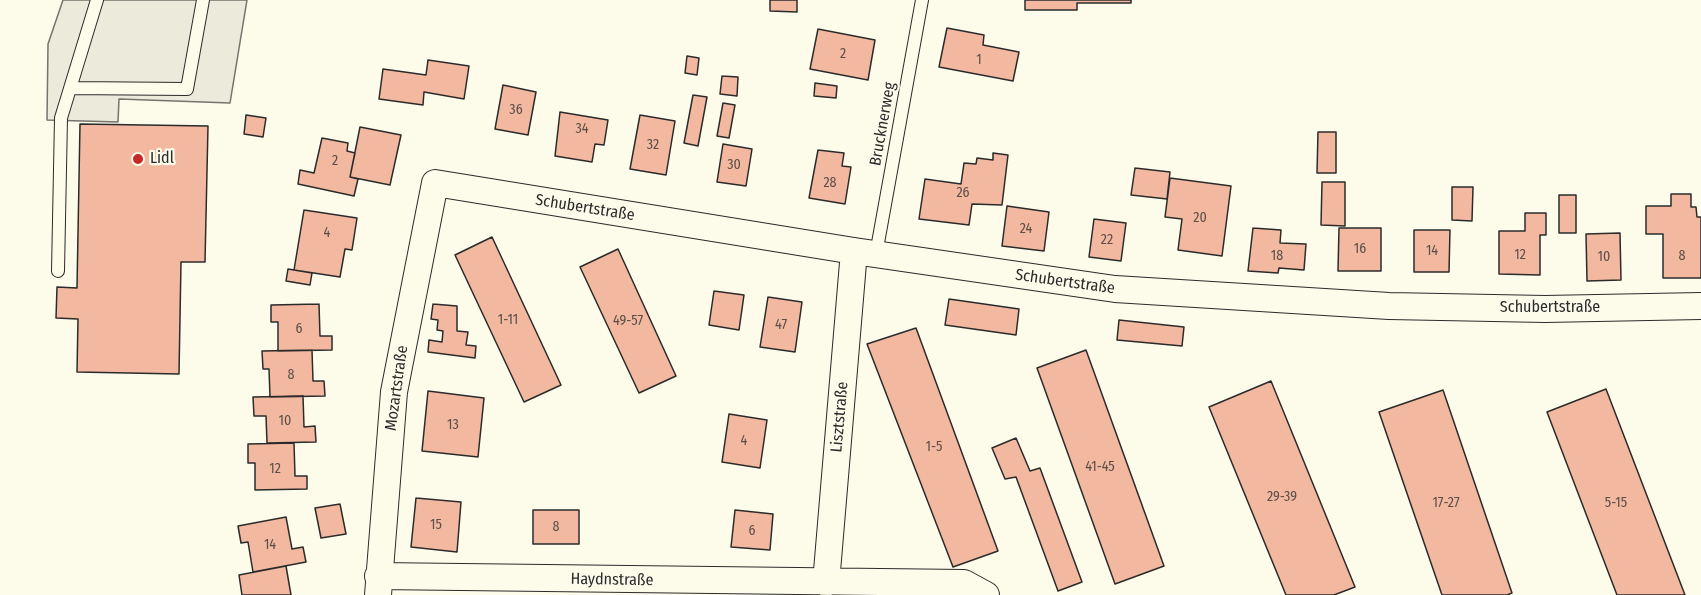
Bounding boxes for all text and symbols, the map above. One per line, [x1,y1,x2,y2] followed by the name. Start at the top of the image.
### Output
[840,46,846,62] house number: 2
[976,52,982,68] house number: 1
[866,81,900,167] street label: Brucknerweg
[509,102,523,118] house number: 36
[575,121,589,137] house number: 34
[647,137,659,153] house number: 32
[150,149,174,169] place label: Lidl
[131,152,145,166] marker: Lidl
[332,153,338,169] house number: 2
[727,157,741,173] house number: 30
[823,175,837,191] house number: 28
[956,185,970,201] house number: 26
[534,191,636,225] street label: Schubertstraße
[1193,210,1207,226] house number: 20
[1020,221,1032,237] house number: 24
[324,225,330,241] house number: 4
[1101,232,1113,248] house number: 22
[1354,241,1366,257] house number: 16
[1426,243,1438,259] house number: 14
[1514,247,1526,263] house number: 12
[1271,248,1283,264] house number: 18
[1679,248,1685,264] house number: 8
[1598,249,1610,265] house number: 10
[1014,266,1116,298] street label: Schubertstraße
[1500,298,1600,318] street label: Schubertstraße
[498,312,518,328] house number: 1-11
[613,313,643,329] house number: 49-57
[775,317,787,333] house number: 47
[296,321,302,337] house number: 6
[382,344,412,432] street label: Mozartstraße
[288,367,294,383] house number: 8
[827,381,853,453] street label: Lisztstraße
[279,413,291,429] house number: 10
[447,417,459,433] house number: 13
[741,433,747,449] house number: 4
[926,439,942,455] house number: 1-5
[1085,459,1115,475] house number: 41-45
[269,461,281,477] house number: 12
[1267,489,1297,505] house number: 29-39
[1432,495,1460,511] house number: 17-27
[1605,495,1627,511] house number: 5-15
[430,517,442,533] house number: 15
[553,519,559,535] house number: 8
[749,523,755,539] house number: 6
[264,537,276,553] house number: 14
[570,570,654,590] street label: Haydnstraße

